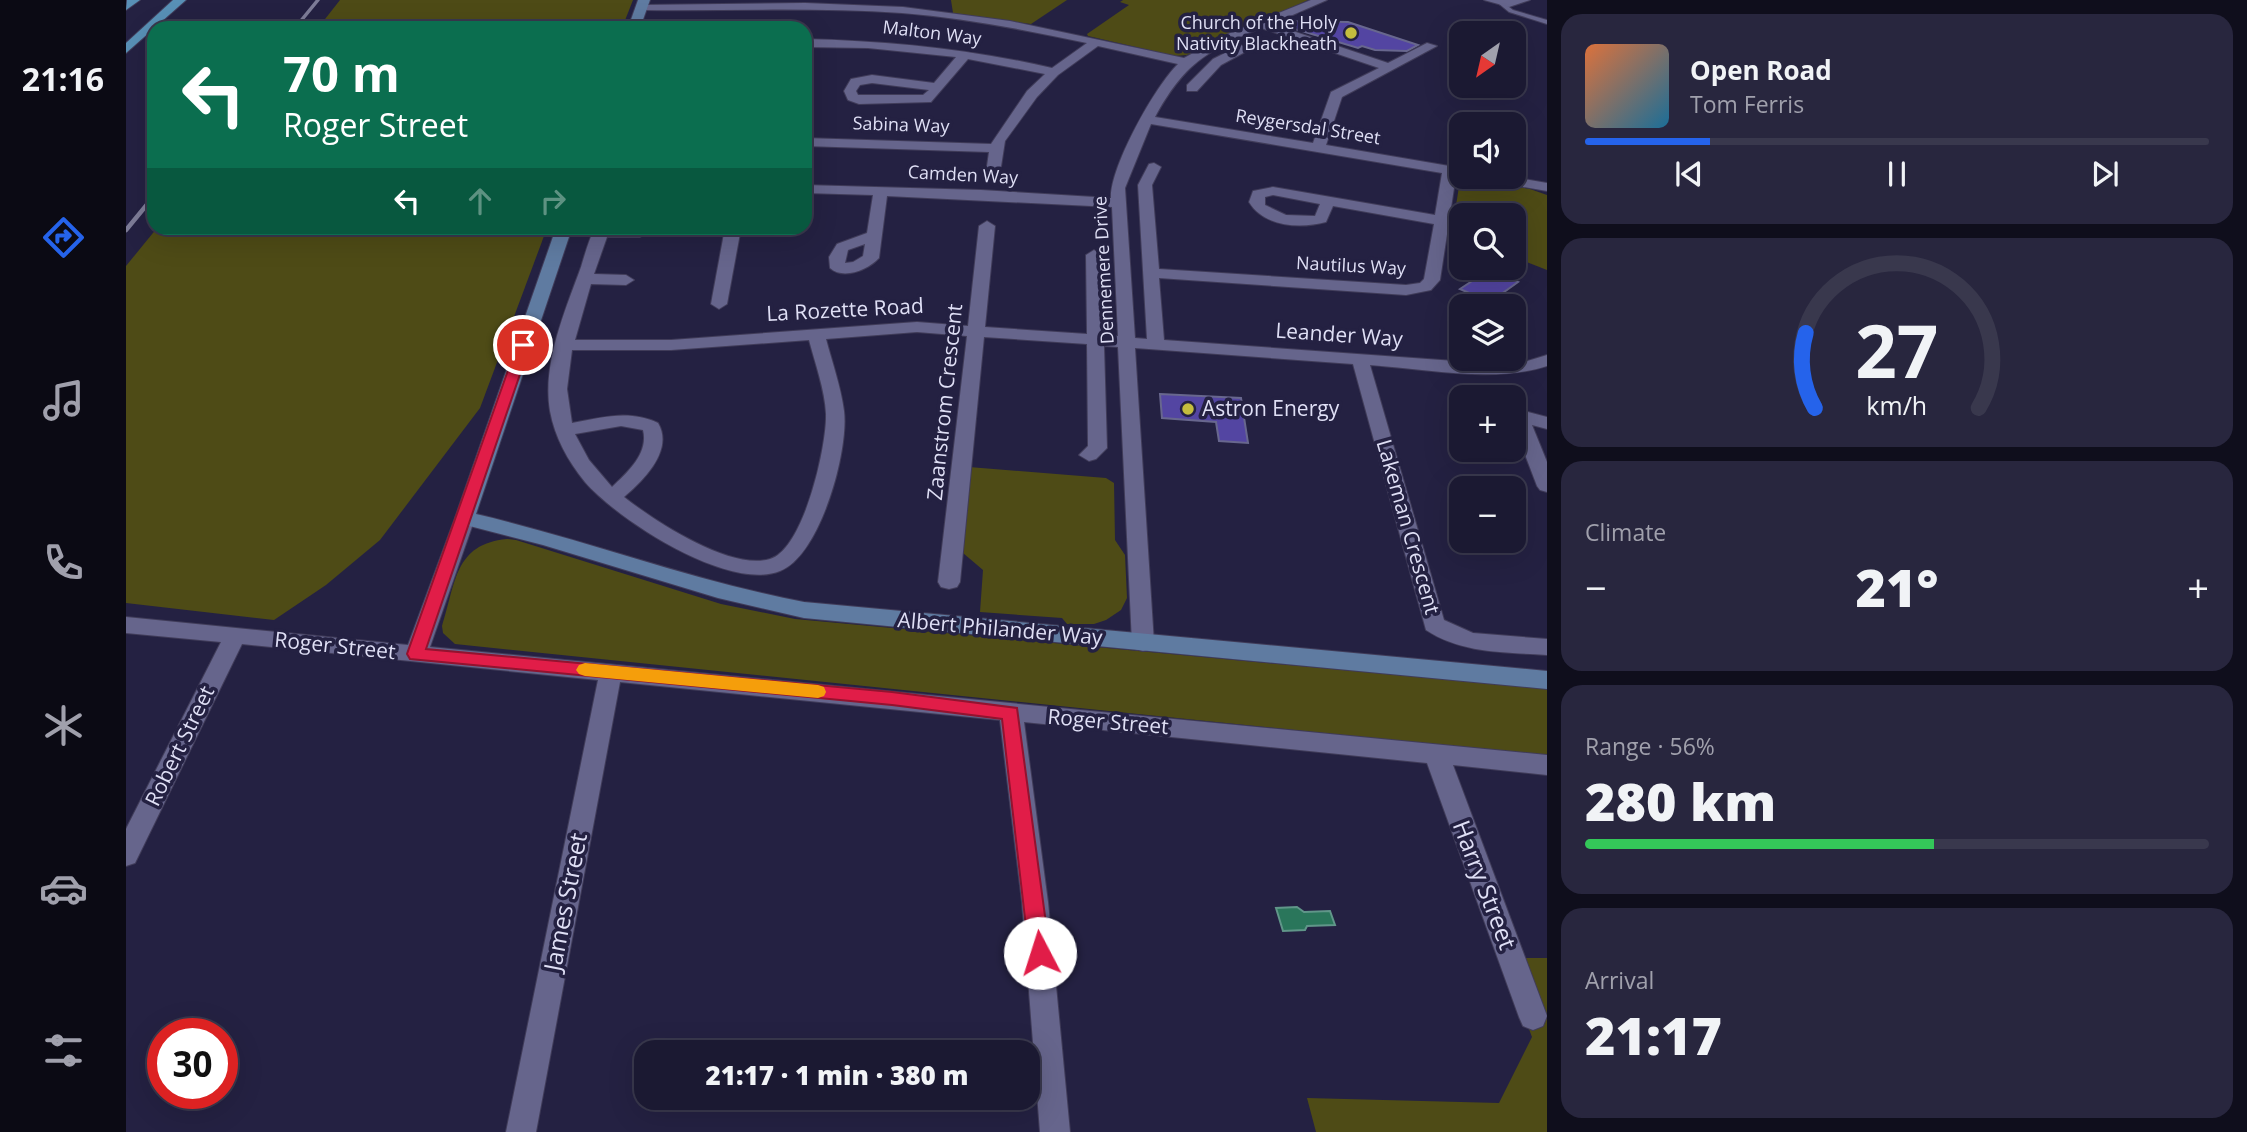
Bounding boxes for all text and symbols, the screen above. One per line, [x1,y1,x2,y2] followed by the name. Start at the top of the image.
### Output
[1176,10,1338,55] place label: Church of the Holy Nativity Blackheath
[881,14,984,50] street label: Malton Way
[1449,21,1526,98] north arrow
[1449,21,1526,553] map controls
[1343,25,1359,41] marker: Church of the Holy Nativity Blackheath
[283,40,400,106] text: 70 m
[168,49,259,140] icon: left
[1690,52,1832,88] text: Open Road
[22,57,104,100] text: 21:16
[1690,88,1804,120] text: Tom Ferris
[283,103,468,146] text: Roger Street
[1234,103,1382,149] street label: Reygersdal Street
[852,110,951,138] street label: Sabina Way
[1449,112,1526,189] button: sound
[1670,155,1708,193] icon: previous
[1878,155,1916,193] icon: pause
[2086,155,2124,193] icon: next
[907,159,1020,189] street label: Camden Way
[388,182,426,220] icon: left
[461,182,499,220] icon: ahead
[534,182,572,220] icon: right
[1087,195,1119,345] street label: Dennemere Drive
[1449,203,1526,280] button: search
[39,213,88,262] icon: directions
[1295,250,1408,280] street label: Nautilus Way
[765,291,924,327] street label: La Rozette Road
[1449,294,1526,371] button: layers
[1855,301,1939,400] text: 27
[920,302,968,502] street label: Zaanstrom Crescent
[493,315,553,375] pin
[1274,316,1404,352] street label: Leander Way
[504,326,542,364] icon: arrive
[39,376,88,425] icon: music
[1449,385,1526,462] button: +
[1867,388,1927,422] text: km/h
[1202,394,1340,422] place label: Astron Energy
[1180,401,1196,417] marker: Astron Energy
[1371,436,1447,617] street label: Lakeman Crescent
[1449,476,1526,553] button: −
[1585,516,1666,548] text: Climate
[39,538,88,587] icon: phone
[1856,551,1938,622] text: 21°
[1585,561,1607,613] text: −
[2187,561,2209,613] text: +
[896,605,1104,651] street label: Albert Philander Way
[273,625,397,665] street label: Roger Street
[138,681,220,810] street label: Robert Street
[39,701,88,750] icon: climate
[1046,702,1170,740] street label: Roger Street
[1585,730,1715,762] text: Range · 56%
[1585,765,1776,836] text: 280 km
[1446,815,1525,954] street label: Harry Street
[535,830,594,976] street label: James Street
[39,864,88,913] icon: car
[1003,916,1077,990] position arrow
[1585,964,1654,996] text: Arrival
[1585,999,1722,1070] text: 21:17
[147,1018,238,1109] speed limit sign: 30
[39,1026,88,1075] icon: filters
[706,1057,968,1093] text: 21:17 · 1 min · 380 m

